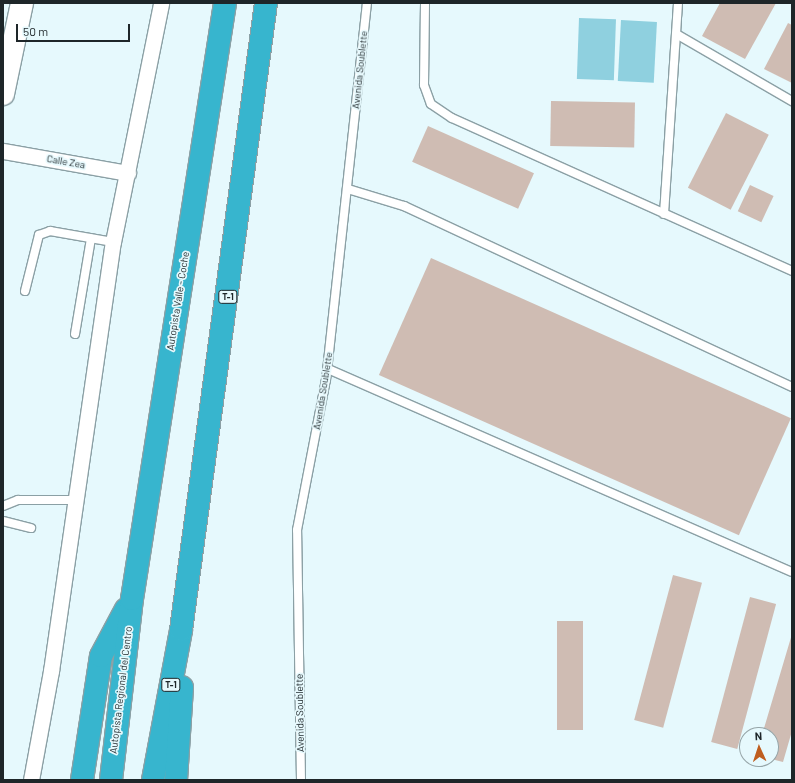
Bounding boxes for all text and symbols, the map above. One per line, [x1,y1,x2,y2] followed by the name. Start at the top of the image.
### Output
[18,16,132,42] scale bar
[23,24,48,38] text: 50 m
[350,30,370,110] street label: Avenida Soublette
[46,153,86,171] street label: Calle Zea
[164,251,192,351] street label: Autopista Valle - Coche
[218,290,238,304] road number: T-1
[311,351,335,431] street label: Avenida Soublette
[107,626,135,754] street label: Autopista Regional del Centro
[293,674,307,752] street label: Avenida Soublette
[161,678,181,692] road number: T-1
[739,727,779,767] north arrow
[754,729,762,742] text: N

